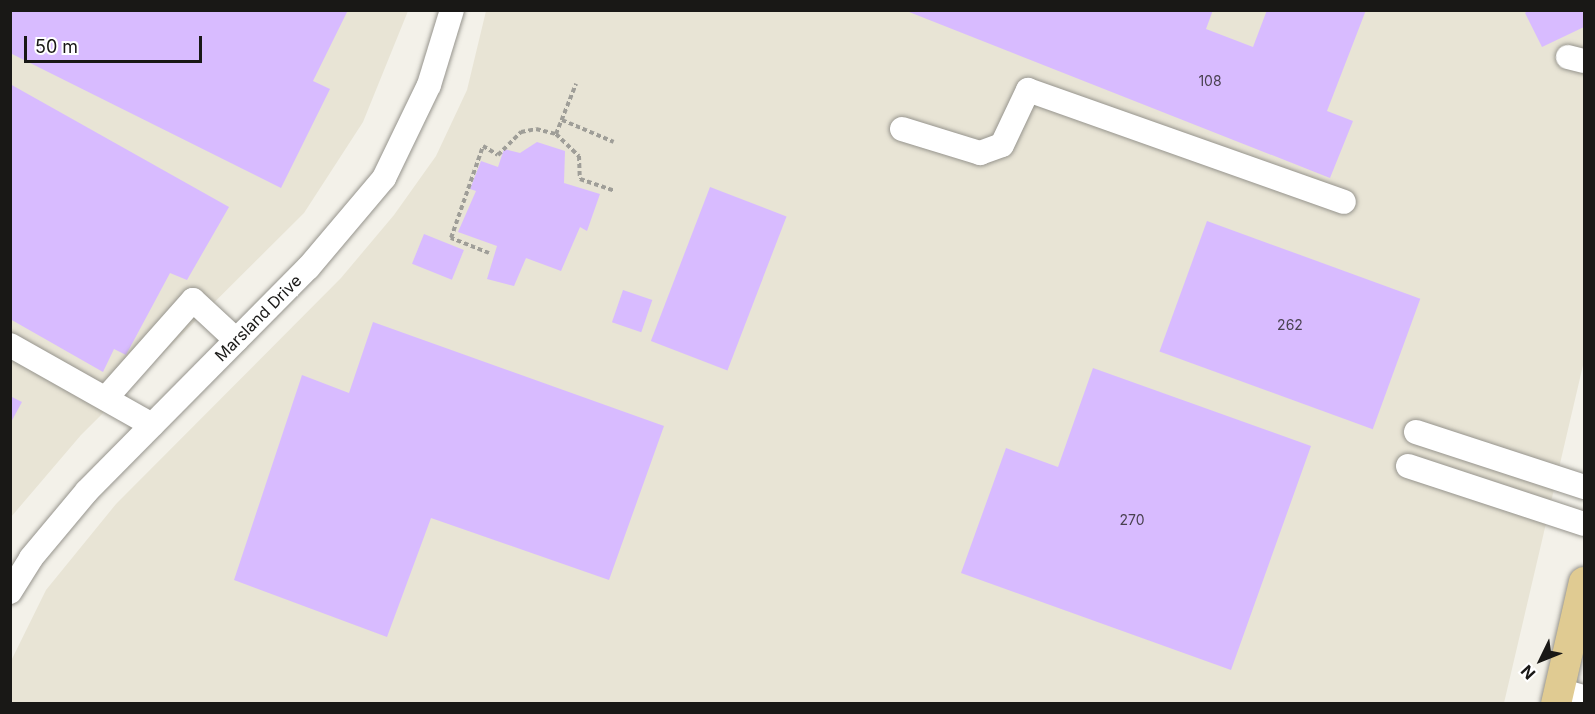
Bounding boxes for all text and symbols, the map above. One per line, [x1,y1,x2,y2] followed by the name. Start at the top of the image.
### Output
[27,24,206,62] scale bar
[35,36,78,57] text: 50 m
[1198,73,1222,89] house number: 108
[211,271,305,365] street label: Marsland Drive
[1277,317,1303,333] house number: 262
[1119,512,1145,528] house number: 270
[1511,630,1571,690] north arrow
[1516,661,1539,684] text: N

